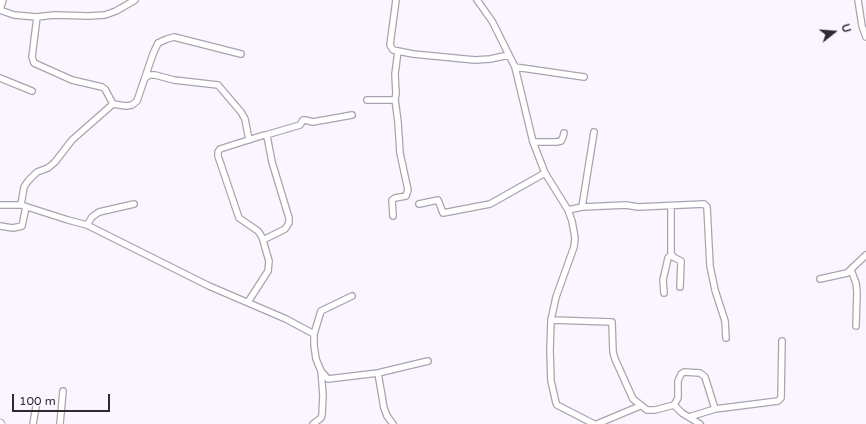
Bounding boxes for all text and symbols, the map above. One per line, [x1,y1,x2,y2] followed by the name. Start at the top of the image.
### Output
[814,12,854,52] north arrow
[839,22,853,34] text: U
[14,386,112,412] scale bar
[19,394,56,408] text: 100 m

